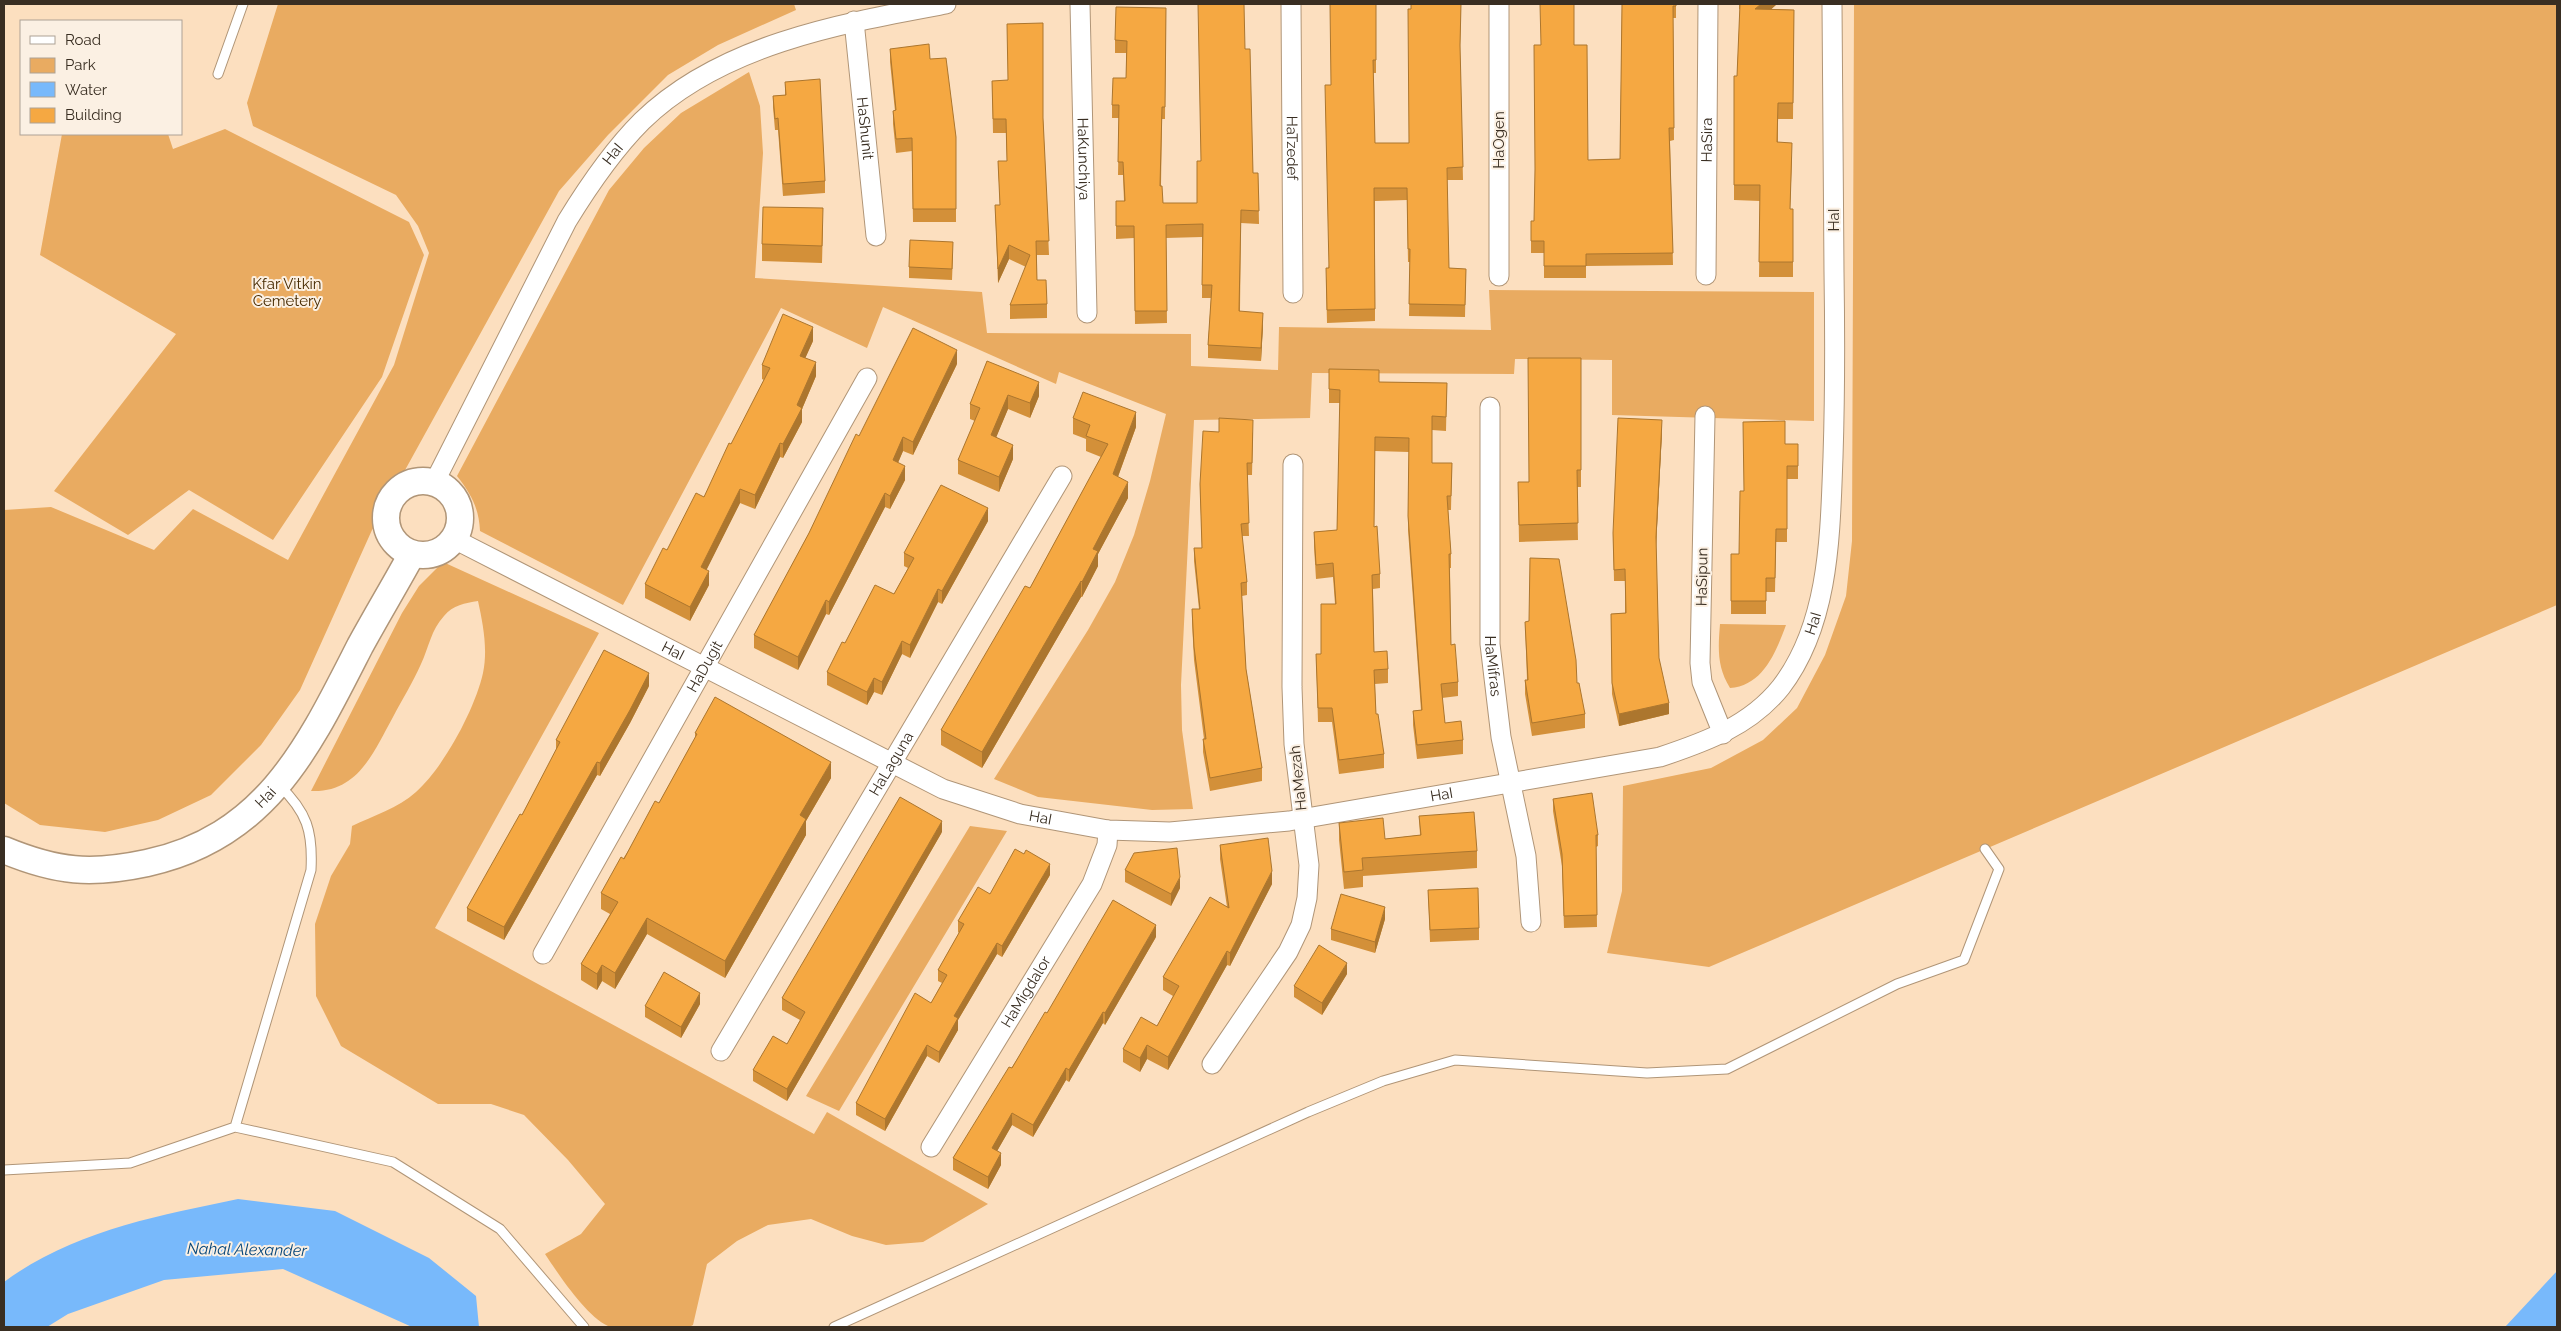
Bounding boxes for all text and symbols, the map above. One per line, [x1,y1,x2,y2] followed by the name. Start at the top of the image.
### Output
[20,20,182,135] legend
[65,31,101,49] text: Road
[65,56,96,74] text: Park
[65,81,108,99] text: Water
[853,96,877,161] street label: HaShunit
[65,106,122,124] text: Building
[1490,111,1508,169] street label: HaOgen
[1283,116,1301,181] street label: HaTzedef
[1074,117,1093,200] street label: HaKunchiya
[1698,117,1716,163] street label: HaSira
[599,139,627,169] street label: HaI
[1825,209,1843,231] street label: HaI
[252,275,322,310] park label: Kfar Vitkin Cemetery
[1692,548,1712,606] street label: HaSipun
[1801,610,1825,637] street label: HaI
[1481,635,1505,697] street label: HaMifras
[683,637,726,695] street label: HaDugit
[659,638,687,664] street label: HaI
[865,728,917,799] street label: HaLaguna
[1286,745,1310,811] street label: HaMezah
[251,783,280,812] street label: Hai
[1429,784,1454,805] street label: HaI
[1028,807,1053,829] street label: HaI
[997,952,1055,1031] street label: HaMigdalor
[187,1239,307,1260] water label: Nahal Alexander

